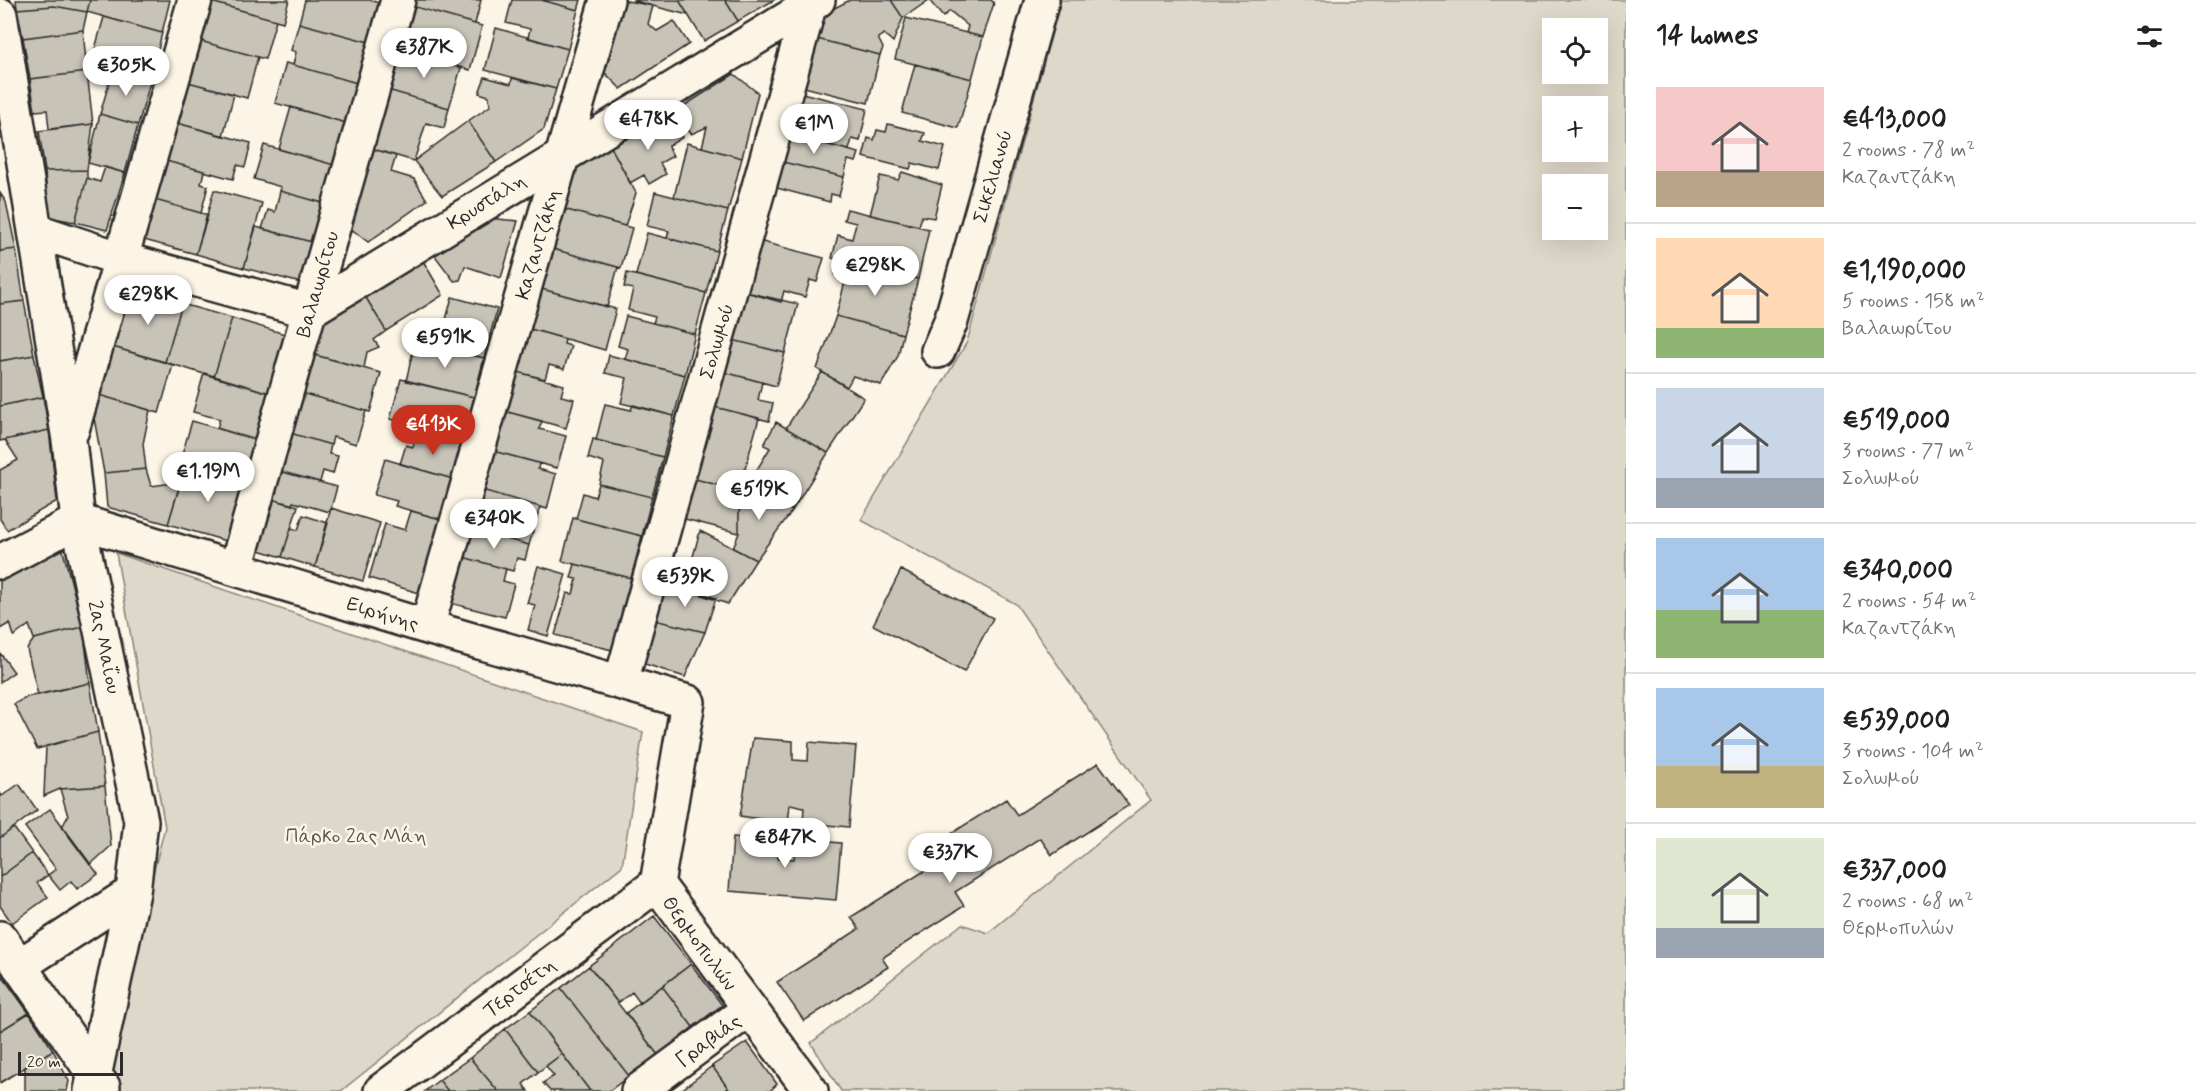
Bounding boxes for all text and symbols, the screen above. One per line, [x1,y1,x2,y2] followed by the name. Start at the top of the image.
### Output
[1542,18,1608,240] map controls
[1542,18,1608,84] button: locate
[1656,19,1758,53] text: 14 homes
[2133,20,2166,53] icon: filters
[382,28,466,79] pin: €387K
[395,34,453,61] text: €387K
[84,46,168,97] pin: €305K
[97,52,155,79] text: €305K
[1542,96,1608,162] button: +
[606,100,690,151] pin: €478K
[1842,103,1947,137] text: €413,000
[785,104,843,155] pin: €1M
[618,106,678,133] text: €478K
[794,110,834,137] text: €1M
[1704,111,1776,183] icon: home
[967,127,1020,226] street label: Σικελιανού
[1842,137,1975,164] text: 2 rooms · 78 m²
[1842,164,1956,191] text: Καζαντζάκη
[442,167,531,237] street label: Κρυστάλη
[1542,174,1608,240] button: −
[510,186,567,303] street label: Καζαντζάκη
[290,228,347,341] street label: Βαλαωρίτου
[833,246,917,297] pin: €298K
[845,252,905,279] text: €298K
[1842,254,1966,288] text: €1,190,000
[1704,262,1776,334] icon: home
[106,275,190,326] pin: €298K
[118,281,178,308] text: €298K
[1842,288,1985,315] text: 5 rooms · 158 m²
[694,300,741,383] street label: Σολωμού
[1842,315,1951,342] text: Βαλαωρίτου
[403,318,487,369] pin: €591K
[416,324,474,351] text: €591K
[1842,404,1950,438] text: €519,000
[391,405,475,456] pin: €413K
[405,411,461,438] text: €413K
[1704,412,1776,484] icon: home
[1842,438,1974,465] text: 3 rooms · 77 m²
[159,452,257,503] pin: €1.19M
[176,458,240,485] text: €1.19M
[1842,465,1920,492] text: Σολωμού
[717,470,801,521] pin: €519K
[730,476,788,503] text: €519K
[452,499,536,550] pin: €340K
[464,505,524,532] text: €340K
[1842,554,1953,588] text: €340,000
[643,557,727,608] pin: €539K
[1704,562,1776,634] icon: home
[656,563,714,590] text: €539K
[1842,588,1976,615] text: 2 rooms · 54 m²
[343,591,422,638] street label: Ειρήνης
[80,598,127,697] street label: 2ας Μαΐου
[1842,615,1956,642] text: Καζαντζάκη
[1842,704,1950,738] text: €539,000
[1704,712,1776,784] icon: home
[1842,738,1984,765] text: 3 rooms · 104 m²
[1842,765,1920,792] text: Σολωμού
[743,818,827,869] pin: €847K
[286,823,427,850] park label: Πάρκο 2ας Μάη
[754,824,816,851] text: €847K
[908,833,992,884] pin: €337K
[922,839,978,866] text: €337K
[1842,854,1947,888] text: €337,000
[1704,862,1776,934] icon: home
[1842,888,1973,915] text: 2 rooms · 68 m²
[655,891,743,997] street label: Θερμοπυλών
[1842,915,1953,942] text: Θερμοπυλών
[478,952,562,1024] street label: Τερτσέτη
[671,1008,747,1074] street label: Γραβιάς
[18,1049,123,1076] scale bar
[27,1052,61,1073] text: 20 m

